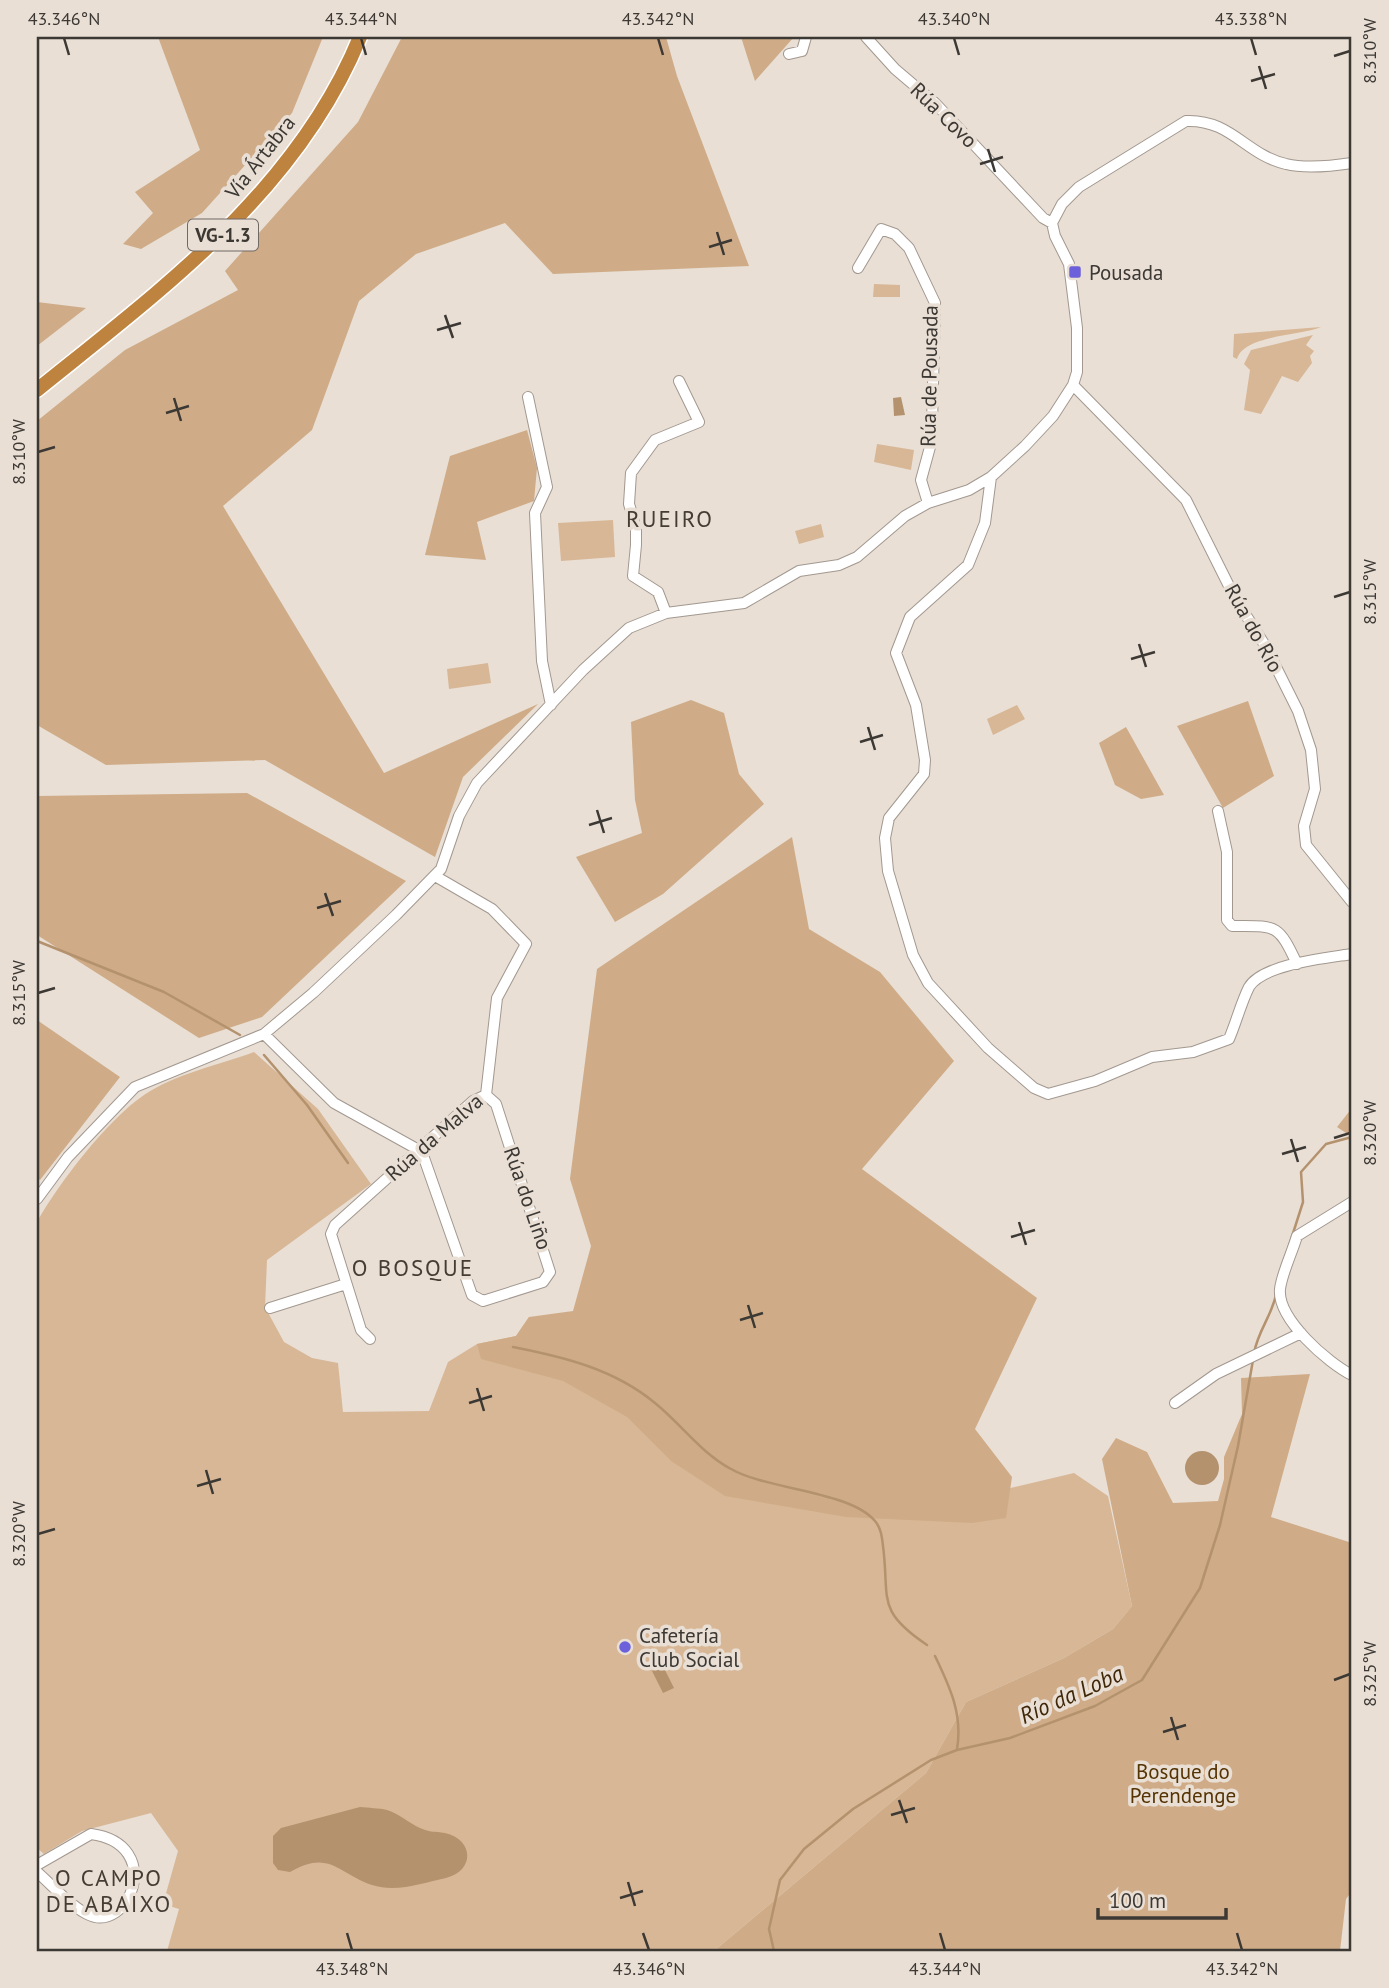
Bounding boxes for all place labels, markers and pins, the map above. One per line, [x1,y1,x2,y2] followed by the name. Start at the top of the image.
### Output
[1089,259,1164,286] place label: Pousada
[1067,264,1083,280] marker: Pousada
[639,1622,739,1673] place label: Cafetería Club Social
[617,1639,633,1655] marker: Cafetería Club Social

